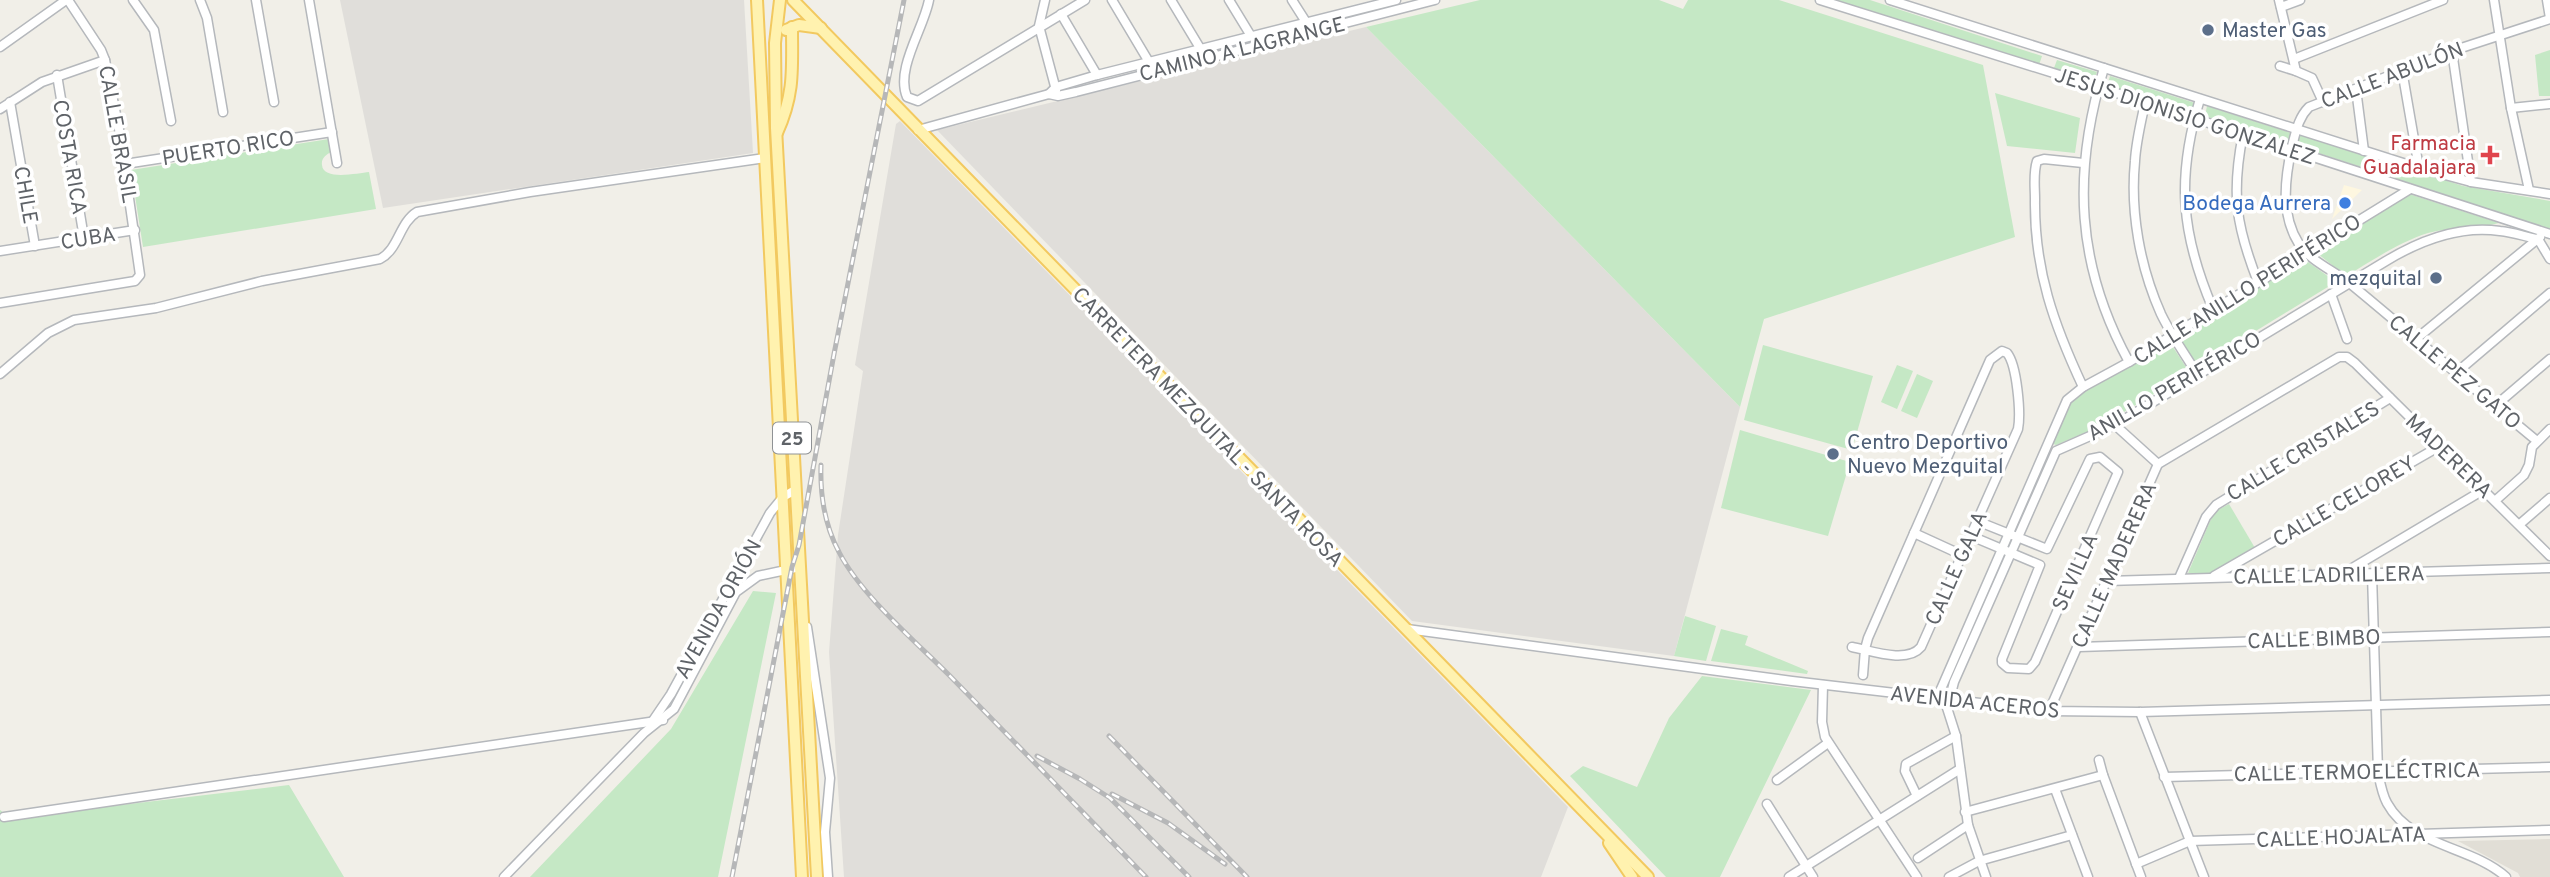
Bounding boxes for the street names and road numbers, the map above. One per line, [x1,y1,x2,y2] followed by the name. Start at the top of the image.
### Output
[1137,12,1348,89] street label: CAMINO A LAGRANGE
[2317,36,2468,116] street label: CALLE ABULÓN
[2051,62,2318,172] street label: JESUS DIONISIO GONZALEZ
[91,63,142,205] street label: CALLE BRASIL
[45,98,92,217] street label: COSTA RICA
[160,126,296,173] street label: PUERTO RICO
[6,164,43,226] street label: CHILE
[2128,208,2367,372] street label: CALLE ANILLO PERIFÉRICO
[59,222,118,257] street label: CUBA
[1065,282,1348,574] street label: CARRETERA MEZQUITAL - SANTA ROSA
[2382,310,2526,436] street label: CALLE PEZ GATO
[2082,326,2267,448] street label: ANILLO PERIFÉRICO
[2222,396,2385,509] street label: CALLE CRISTALES
[2399,409,2497,505] street label: MADERERA
[773,422,811,453] road number: 25
[2268,450,2421,554] street label: CALLE CELOREY
[2067,478,2164,653] street label: CALLE MADERERA
[1920,507,1995,630] street label: CALLE GALA
[2047,529,2105,616] street label: SEVILLA
[669,535,769,684] street label: AVENIDA ORIÓN
[2233,561,2425,592] street label: CALLE LADRILLERA
[2247,625,2381,656] street label: CALLE BIMBO
[1889,681,2061,726] street label: AVENIDA ACEROS
[2233,757,2481,789] street label: CALLE TERMOELÉCTRICA
[2256,822,2426,855] street label: CALLE HOJALATA

